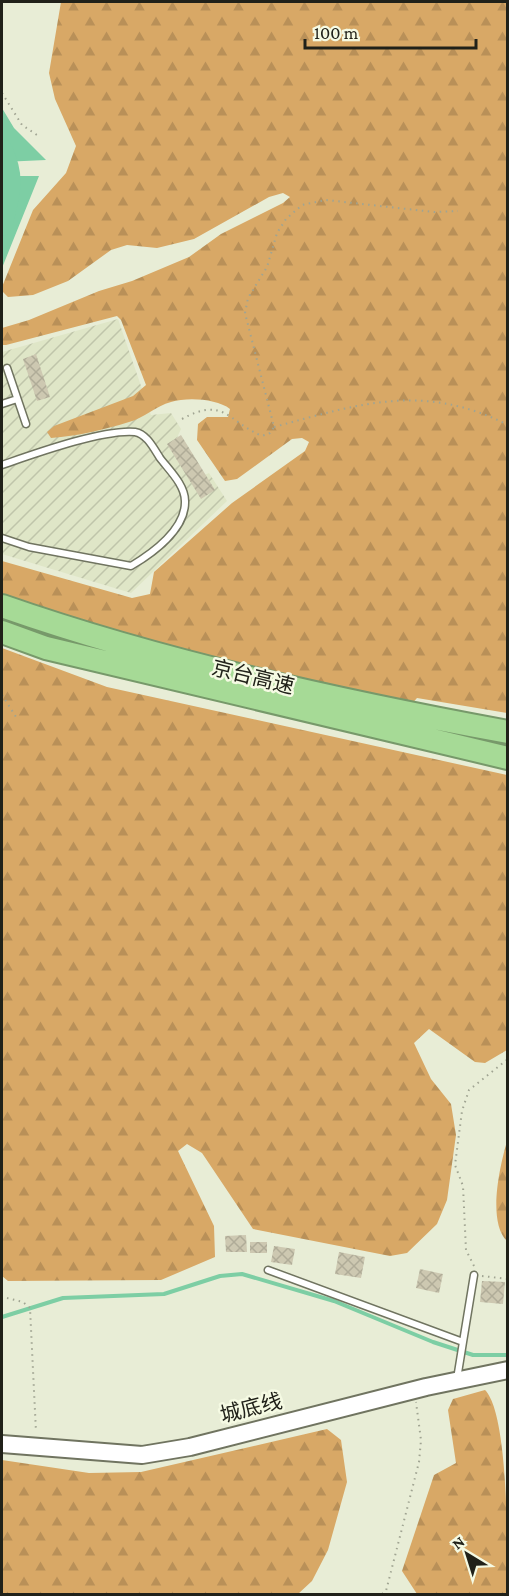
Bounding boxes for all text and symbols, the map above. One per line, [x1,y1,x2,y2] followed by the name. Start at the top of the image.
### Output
[305,12,476,50] scale bar
[314,23,359,43] text: 100 m
[209,655,297,699] street label: 京台高速
[218,1389,284,1427] street label: 城底线
[437,1524,497,1584] north arrow
[449,1532,468,1553] text: N

